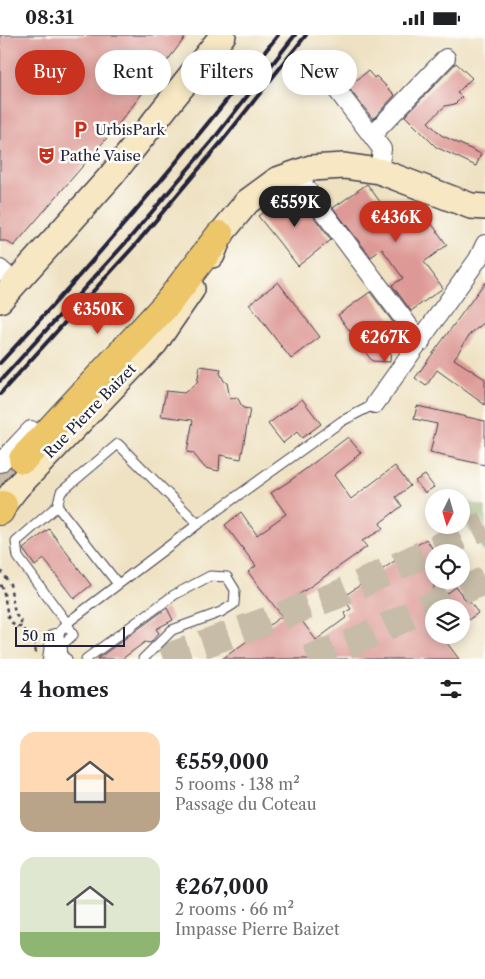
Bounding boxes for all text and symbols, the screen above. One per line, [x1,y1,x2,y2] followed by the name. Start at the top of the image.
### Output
[25,6,74,29] text: 08:31
[15,50,85,95] chip: Buy
[95,50,171,95] chip: Rent
[181,50,272,95] chip: Filters
[282,50,357,95] chip: New
[71,120,91,140] parking icon: UrbisPark
[95,120,166,139] place label: UrbisPark
[36,146,56,166] theatre icon: Pathé Vaise
[60,146,141,165] place label: Pathé Vaise
[260,185,330,228] pin: €559K
[270,192,320,212] text: €559K
[361,201,431,243] pin: €436K
[370,207,422,227] text: €436K
[63,293,133,335] pin: €350K
[72,299,124,319] text: €350K
[350,321,420,363] pin: €267K
[360,327,410,347] text: €267K
[39,359,140,462] street label: Rue Pierre Baizet
[425,489,470,534] north arrow
[425,489,470,644] map controls
[425,544,470,589] button: locate
[425,599,470,644] button: layers
[15,624,125,647] scale bar
[22,627,55,645] text: 50 m
[437,675,465,703] icon: filters
[20,677,109,702] text: 4 homes
[175,749,269,774] text: €559,000
[60,752,120,812] icon: home
[175,774,300,794] text: 5 rooms · 138 m²
[175,794,317,814] text: Passage du Coteau
[175,874,269,899] text: €267,000
[60,877,120,937] icon: home
[175,899,294,919] text: 2 rooms · 66 m²
[175,919,340,939] text: Impasse Pierre Baizet

